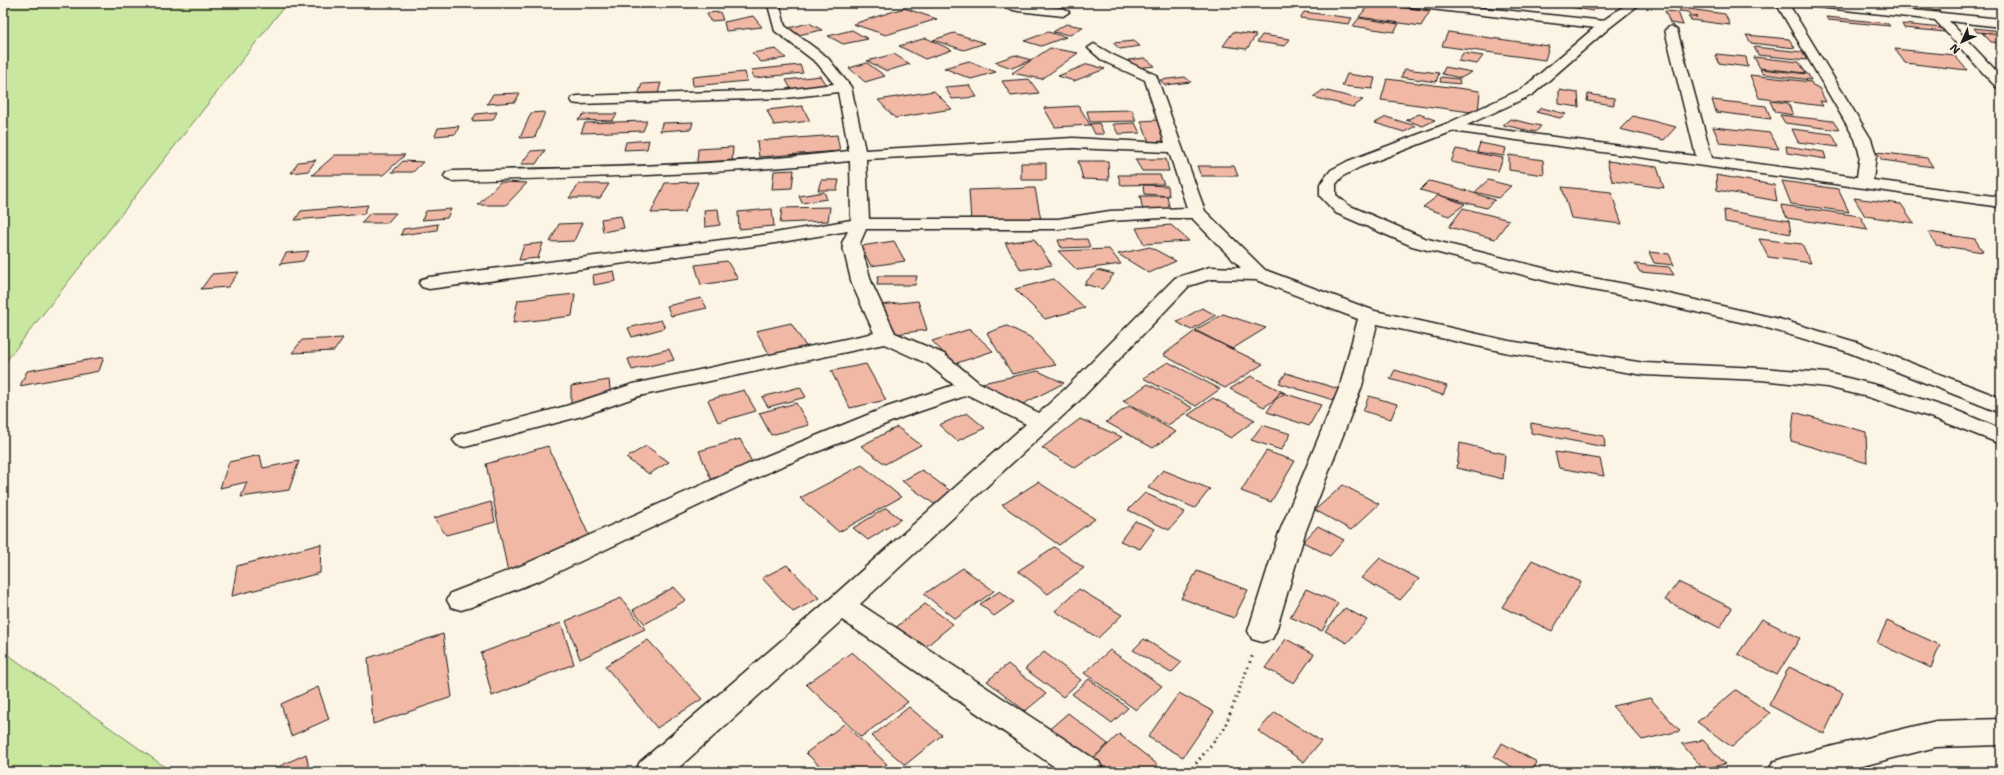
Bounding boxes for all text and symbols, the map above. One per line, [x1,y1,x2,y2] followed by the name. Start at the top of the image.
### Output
[1942,22,1982,62] north arrow
[1947,40,1964,57] text: N

